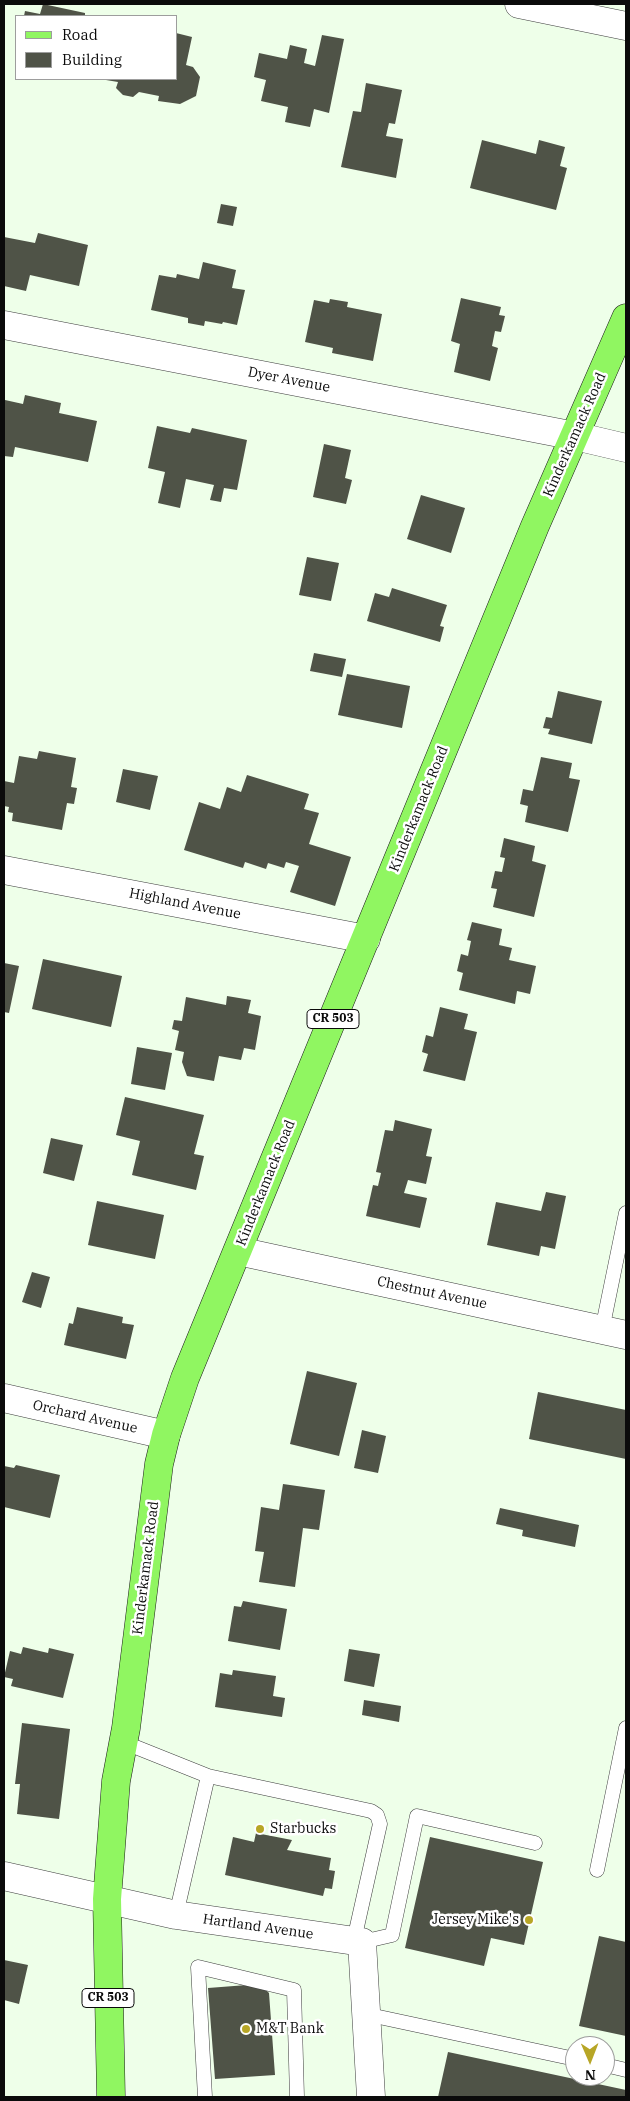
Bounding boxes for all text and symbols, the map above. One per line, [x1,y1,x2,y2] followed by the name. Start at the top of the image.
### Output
[15,15,178,80] legend
[62,25,98,44] text: Road
[62,50,122,69] text: Building
[246,364,332,396] street label: Dyer Avenue
[540,370,610,500] street label: Kinderkamack Road
[386,744,452,874] street label: Kinderkamack Road
[128,885,242,923] street label: Highland Avenue
[307,1010,359,1028] road number: CR 503
[233,1118,299,1248] street label: Kinderkamack Road
[375,1273,489,1313] street label: Chestnut Avenue
[31,1397,139,1437] street label: Orchard Avenue
[129,1500,163,1636] street label: Kinderkamack Road
[270,1821,336,1837] place label: Starbucks
[254,1823,266,1835] marker: Starbucks
[202,1911,314,1943] street label: Hartland Avenue
[432,1912,519,1928] place label: Jersey Mike's
[523,1914,535,1926] marker: Jersey Mike's
[82,1989,134,2008] road number: CR 503
[256,2021,324,2037] place label: M&T Bank
[240,2023,252,2035] marker: M&T Bank
[565,2036,615,2086] north arrow
[585,2066,596,2084] text: N

